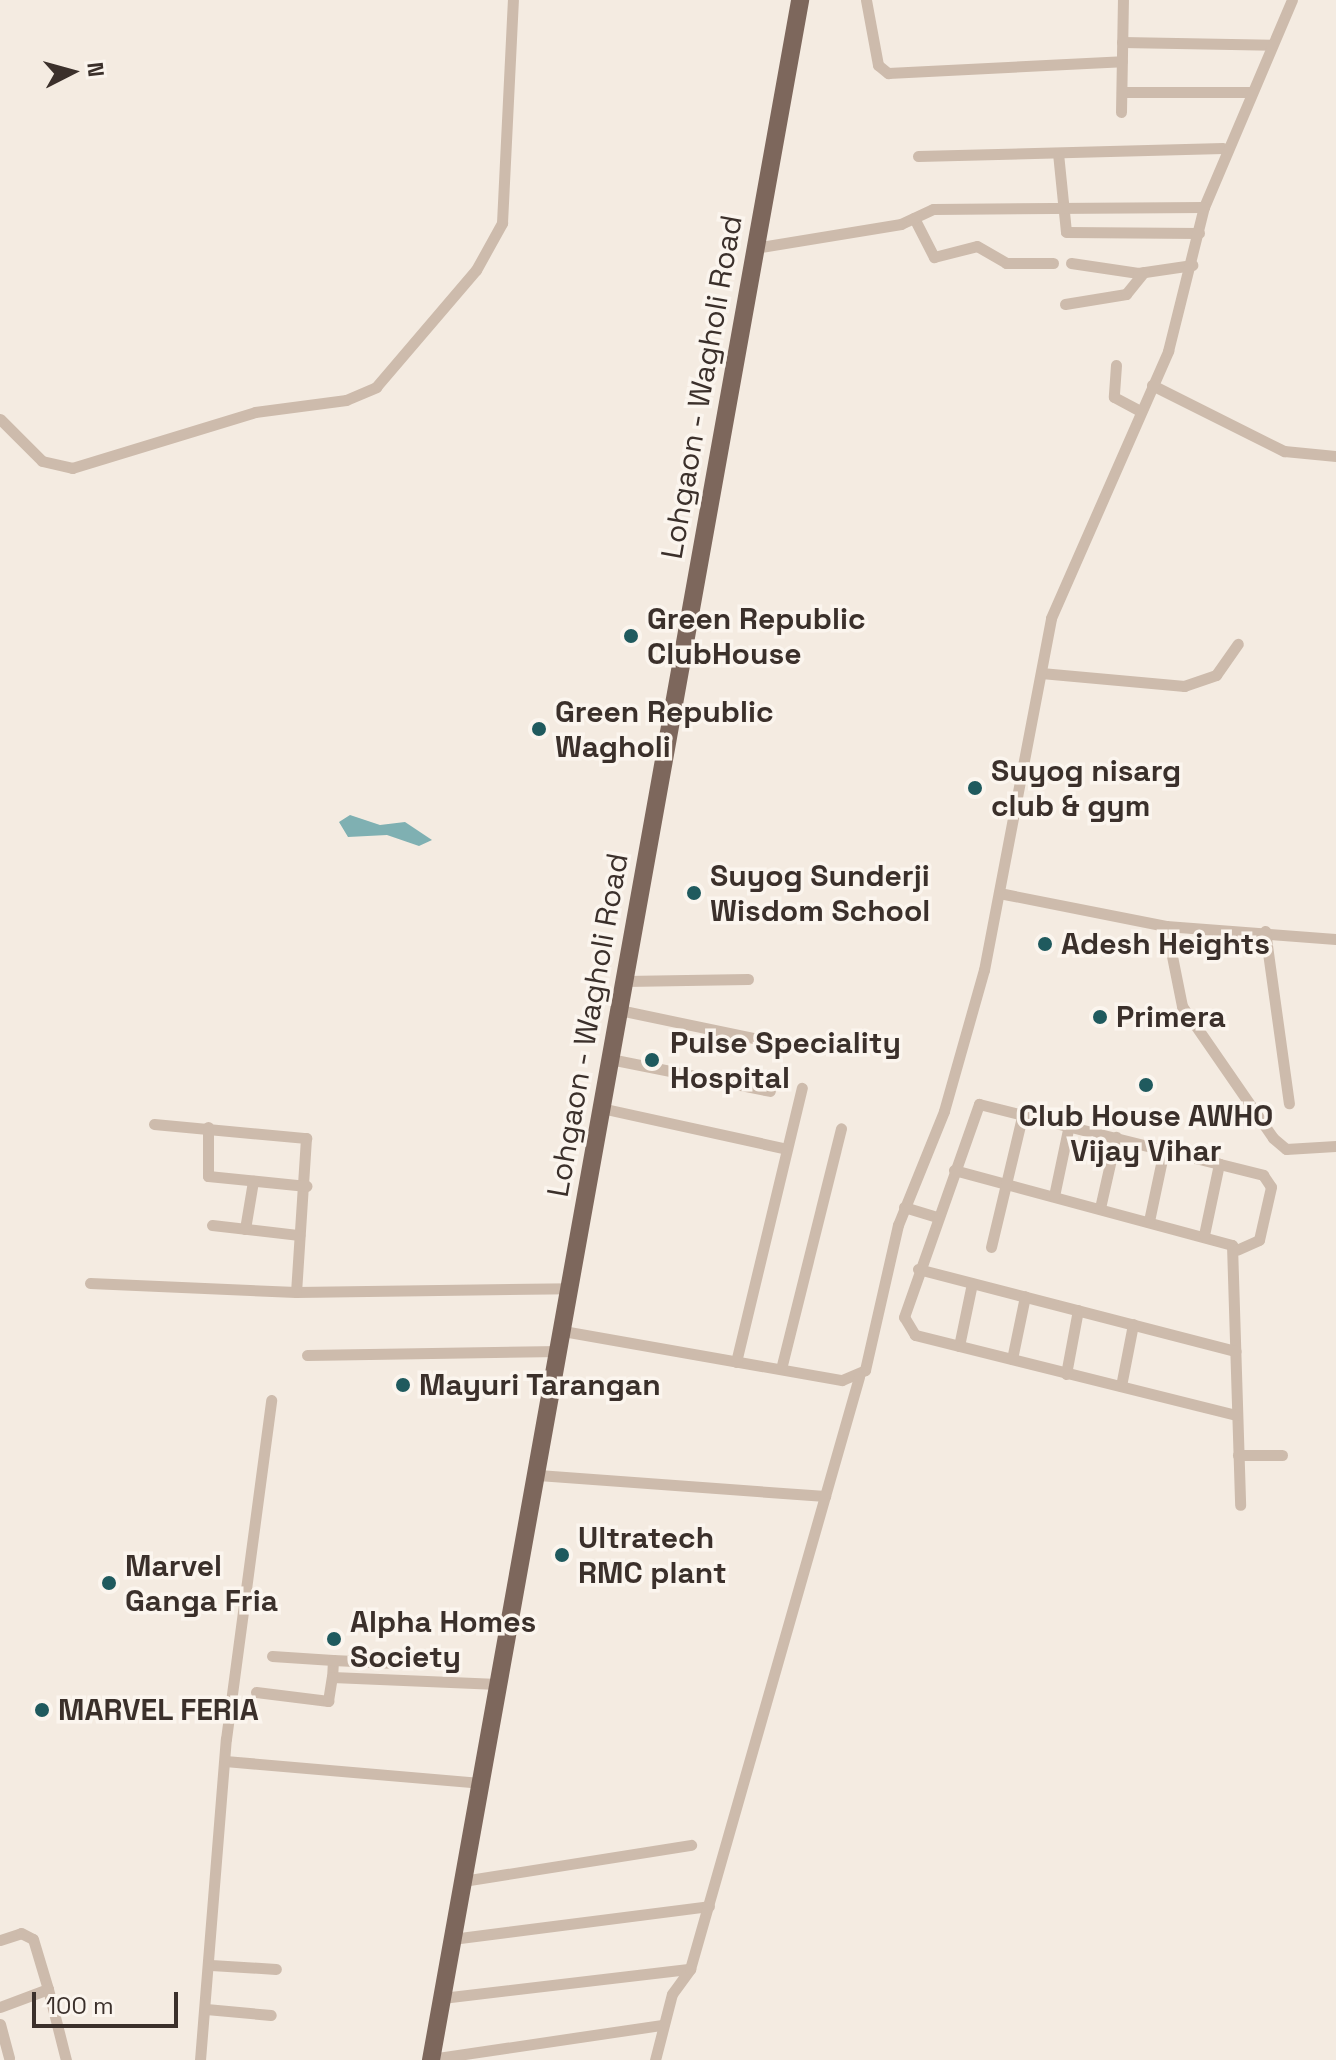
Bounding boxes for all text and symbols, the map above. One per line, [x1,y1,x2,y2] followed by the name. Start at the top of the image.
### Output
[32,32,112,112] north arrow
[81,61,111,78] text: N
[654,211,750,563] street label: Lohgaon - Wagholi Road
[647,601,865,672] place label: Green Republic ClubHouse
[622,627,640,645] marker: Green Republic ClubHouse
[555,694,773,764] place label: Green Republic Wagholi
[530,720,548,738] marker: Green Republic Wagholi
[991,753,1181,824] place label: Suyog nisarg club & gym
[966,779,984,797] marker: Suyog nisarg club & gym
[540,849,636,1201] street label: Lohgaon - Wagholi Road
[710,858,930,928] place label: Suyog Sunderji Wisdom School
[685,884,703,902] marker: Suyog Sunderji Wisdom School
[1061,926,1270,962] place label: Adesh Heights
[1036,935,1054,953] marker: Adesh Heights
[1116,999,1226,1035] place label: Primera
[1091,1008,1109,1026] marker: Primera
[670,1025,901,1096] place label: Pulse Speciality Hospital
[641,1049,663,1071] marker: Pulse Speciality Hospital
[1137,1076,1155,1094] marker: Club House AWHO Vijay Vihar
[1018,1098,1274,1168] place label: Club House AWHO Vijay Vihar
[419,1367,662,1403] place label: Mayuri Tarangan
[394,1376,412,1394] marker: Mayuri Tarangan
[578,1520,727,1590] place label: Ultratech RMC plant
[553,1546,571,1564] marker: Ultratech RMC plant
[125,1548,278,1618] place label: Marvel Ganga Fria
[100,1574,118,1592] marker: Marvel Ganga Fria
[350,1604,536,1674] place label: Alpha Homes Society
[325,1630,343,1648] marker: Alpha Homes Society
[58,1692,260,1728] place label: MARVEL FERIA
[33,1701,51,1719] marker: MARVEL FERIA
[36,1976,182,2026] scale bar
[46,1990,114,2021] text: 100 m

